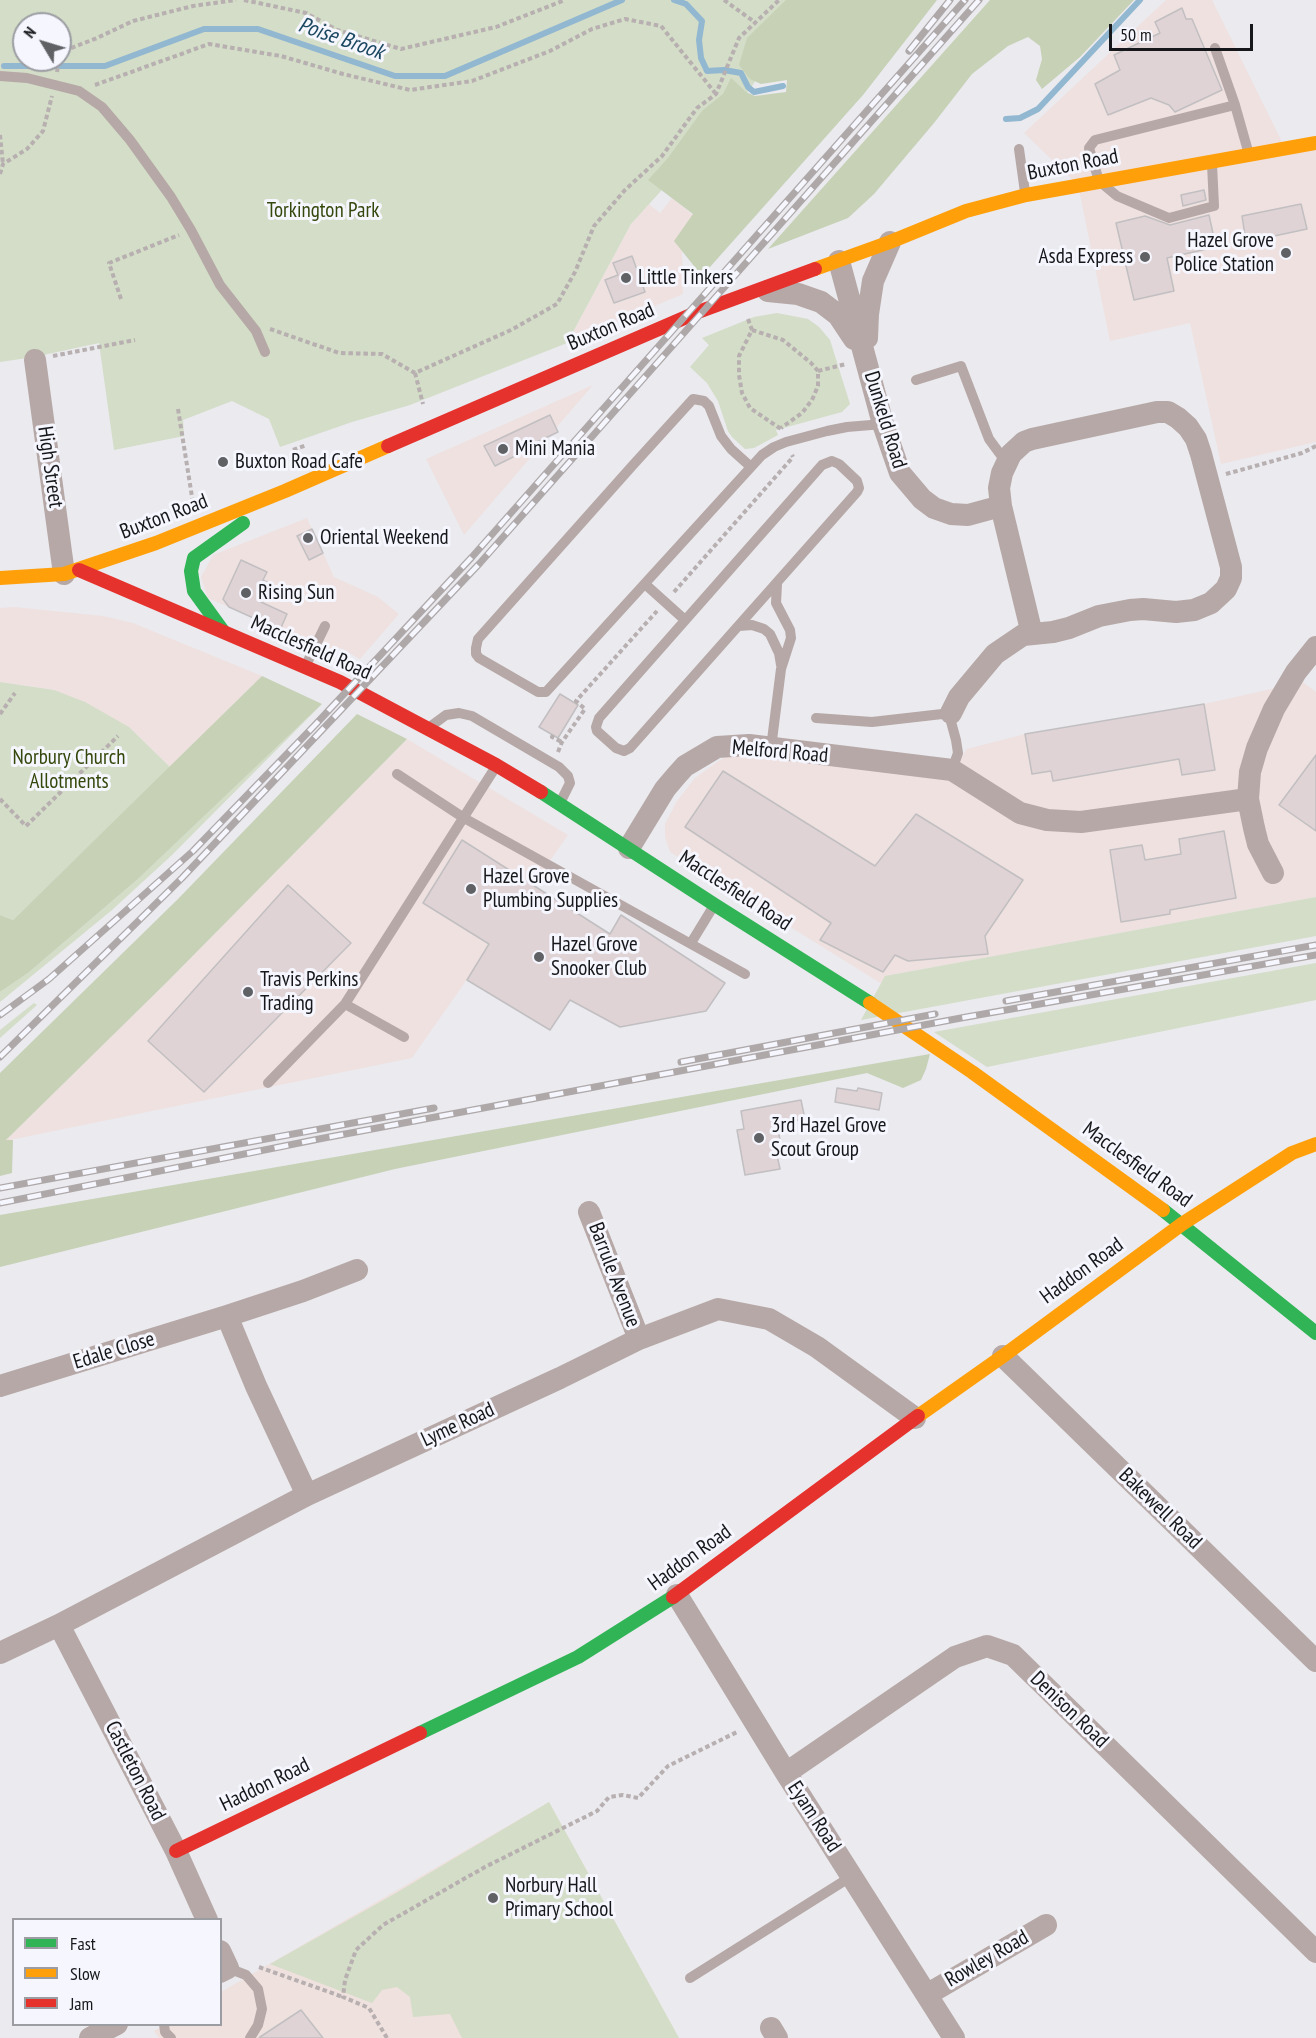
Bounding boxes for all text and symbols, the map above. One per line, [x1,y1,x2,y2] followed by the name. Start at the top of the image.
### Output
[12,12,72,72] north arrow
[295,12,387,66] water label: Poise Brook
[1112,12,1256,50] scale bar
[19,23,40,42] text: N
[1120,23,1152,46] text: 50 m
[1026,144,1120,186] street label: Buxton Road
[267,198,379,224] park label: Torkington Park
[1175,228,1274,278] place label: Hazel Grove Police Station
[1039,244,1133,270] place label: Asda Express
[1279,246,1293,260] marker: Hazel Grove Police Station
[1138,250,1152,264] marker: Asda Express
[638,265,733,291] place label: Little Tinkers
[619,271,633,285] marker: Little Tinkers
[564,297,658,357] street label: Buxton Road
[858,368,912,472] street label: Dunkeld Road
[32,425,68,509] street label: High Street
[515,436,595,462] place label: Mini Mania
[496,442,510,456] marker: Mini Mania
[235,449,363,475] place label: Buxton Road Cafe
[216,455,230,469] marker: Buxton Road Cafe
[117,489,211,545] street label: Buxton Road
[320,525,449,551] place label: Oriental Weekend
[301,531,315,545] marker: Oriental Weekend
[258,580,334,606] place label: Rising Sun
[239,586,253,600] marker: Rising Sun
[247,610,375,686] street label: Macclesfield Road
[731,735,829,769] street label: Melford Road
[13,745,125,795] park label: Norbury Church Allotments
[674,845,796,937] street label: Macclesfield Road
[483,864,618,914] place label: Hazel Grove Plumbing Supplies
[464,882,478,896] marker: Hazel Grove Plumbing Supplies
[551,932,647,982] place label: Hazel Grove Snooker Club
[532,950,546,964] marker: Hazel Grove Snooker Club
[260,967,358,1017] place label: Travis Perkins Trading
[241,985,255,999] marker: Travis Perkins Trading
[771,1113,886,1163] place label: 3rd Hazel Grove Scout Group
[1077,1117,1197,1213] street label: Macclesfield Road
[752,1131,766,1145] marker: 3rd Hazel Grove Scout Group
[583,1219,645,1331] street label: Barrule Avenue
[1036,1232,1128,1310] street label: Haddon Road
[70,1327,158,1375] street label: Edale Close
[418,1397,498,1453] street label: Lyme Road
[1113,1463,1207,1555] street label: Bakewell Road
[644,1519,736,1597] street label: Haddon Road
[1025,1667,1113,1753] street label: Denison Road
[99,1717,171,1825] street label: Castleton Road
[216,1753,314,1817] street label: Haddon Road
[782,1777,846,1857] street label: Eyam Road
[505,1873,613,1923] place label: Norbury Hall Primary School
[486,1891,500,1905] marker: Norbury Hall Primary School
[12,1918,222,2026] legend
[941,1925,1033,1993] street label: Rowley Road
[70,1932,96,1955] text: Fast
[70,1962,100,1985] text: Slow
[70,1992,93,2015] text: Jam

